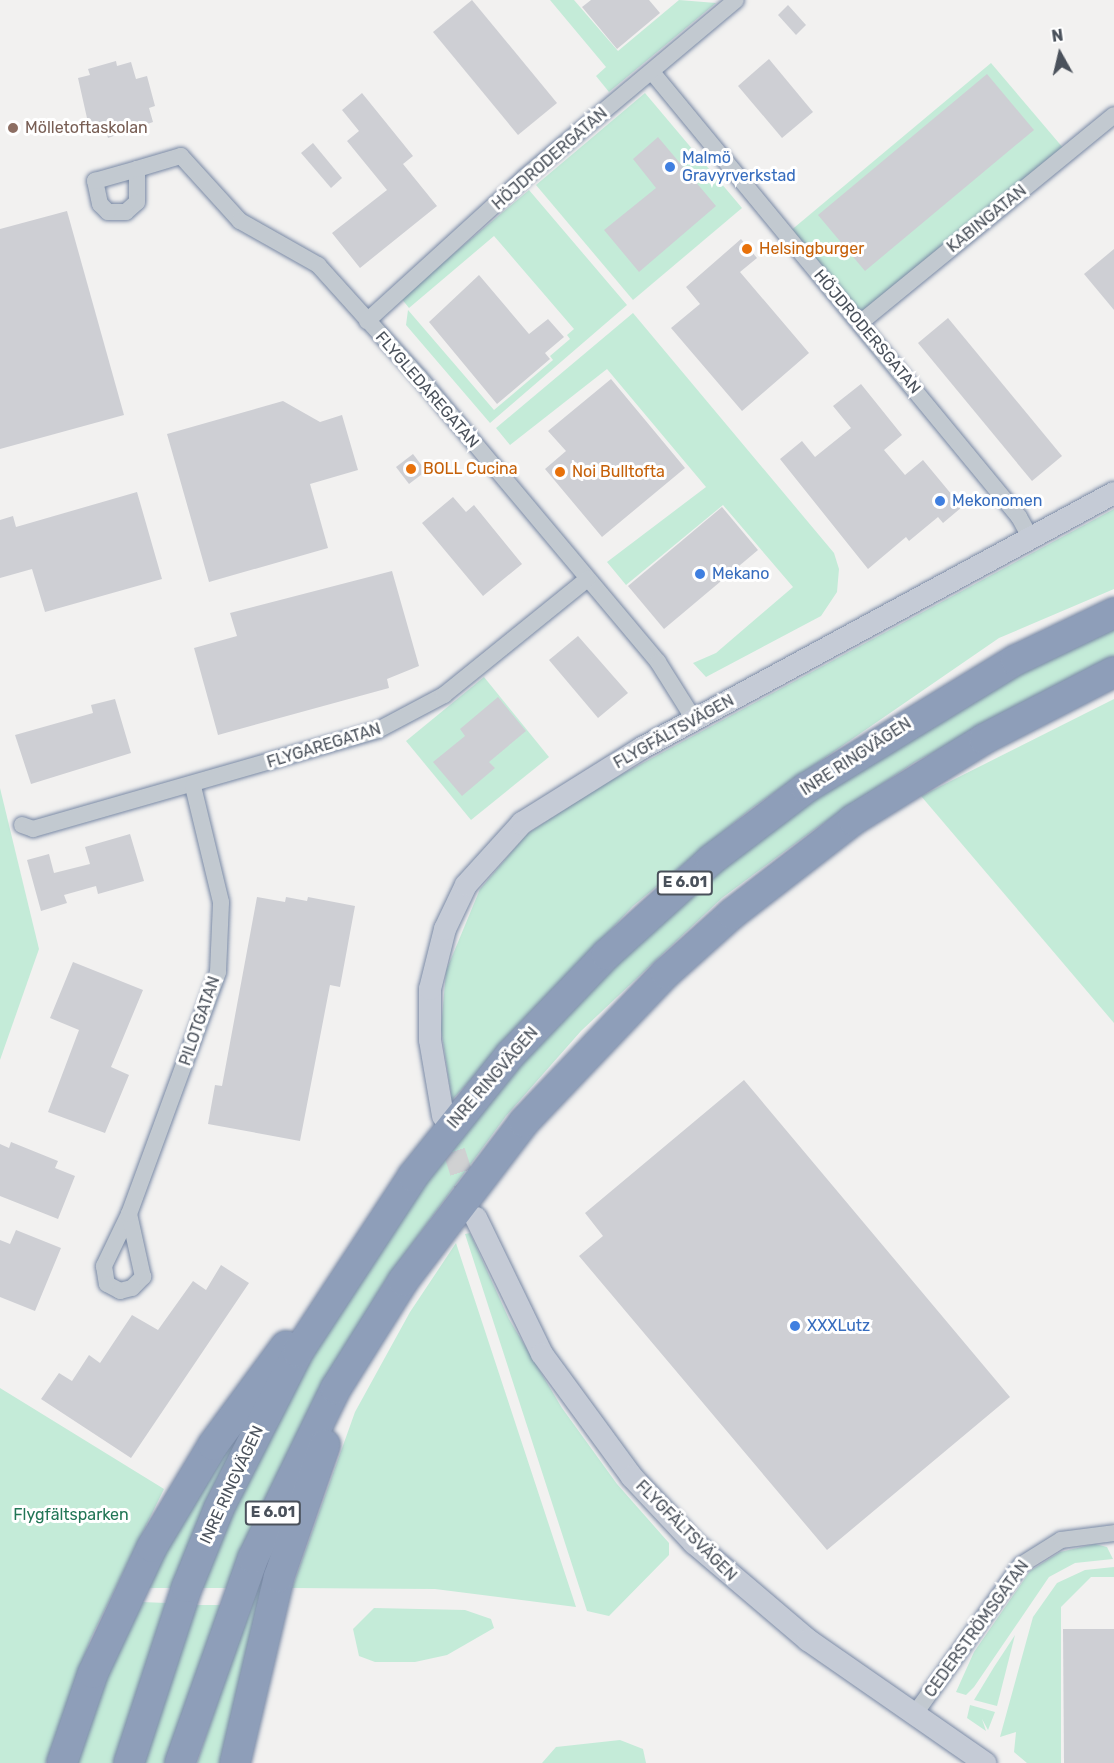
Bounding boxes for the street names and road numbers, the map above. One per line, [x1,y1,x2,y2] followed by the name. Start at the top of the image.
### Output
[489,104,611,214] street label: HÖJDRODERGATAN
[943,181,1031,257] street label: KABINGATAN
[810,266,924,398] street label: HÖJDRODERSGATAN
[371,328,483,452] street label: FLYGLEDAREGATAN
[610,691,738,773] street label: FLYGFÄLTSVÄGEN
[797,714,915,800] street label: INRE RINGVÄGEN
[265,720,383,772] street label: FLYGAREGATAN
[656,871,714,895] road number: E 6.01
[176,974,224,1068] street label: PILOTGATAN
[444,1023,542,1133] street label: INRE RINGVÄGEN
[196,1423,268,1547] street label: INRE RINGVÄGEN
[632,1477,740,1585] street label: FLYGFÄLTSVÄGEN
[244,1501,302,1525] road number: E 6.01
[921,1557,1033,1701] street label: CEDERSTRÖMSGATAN

